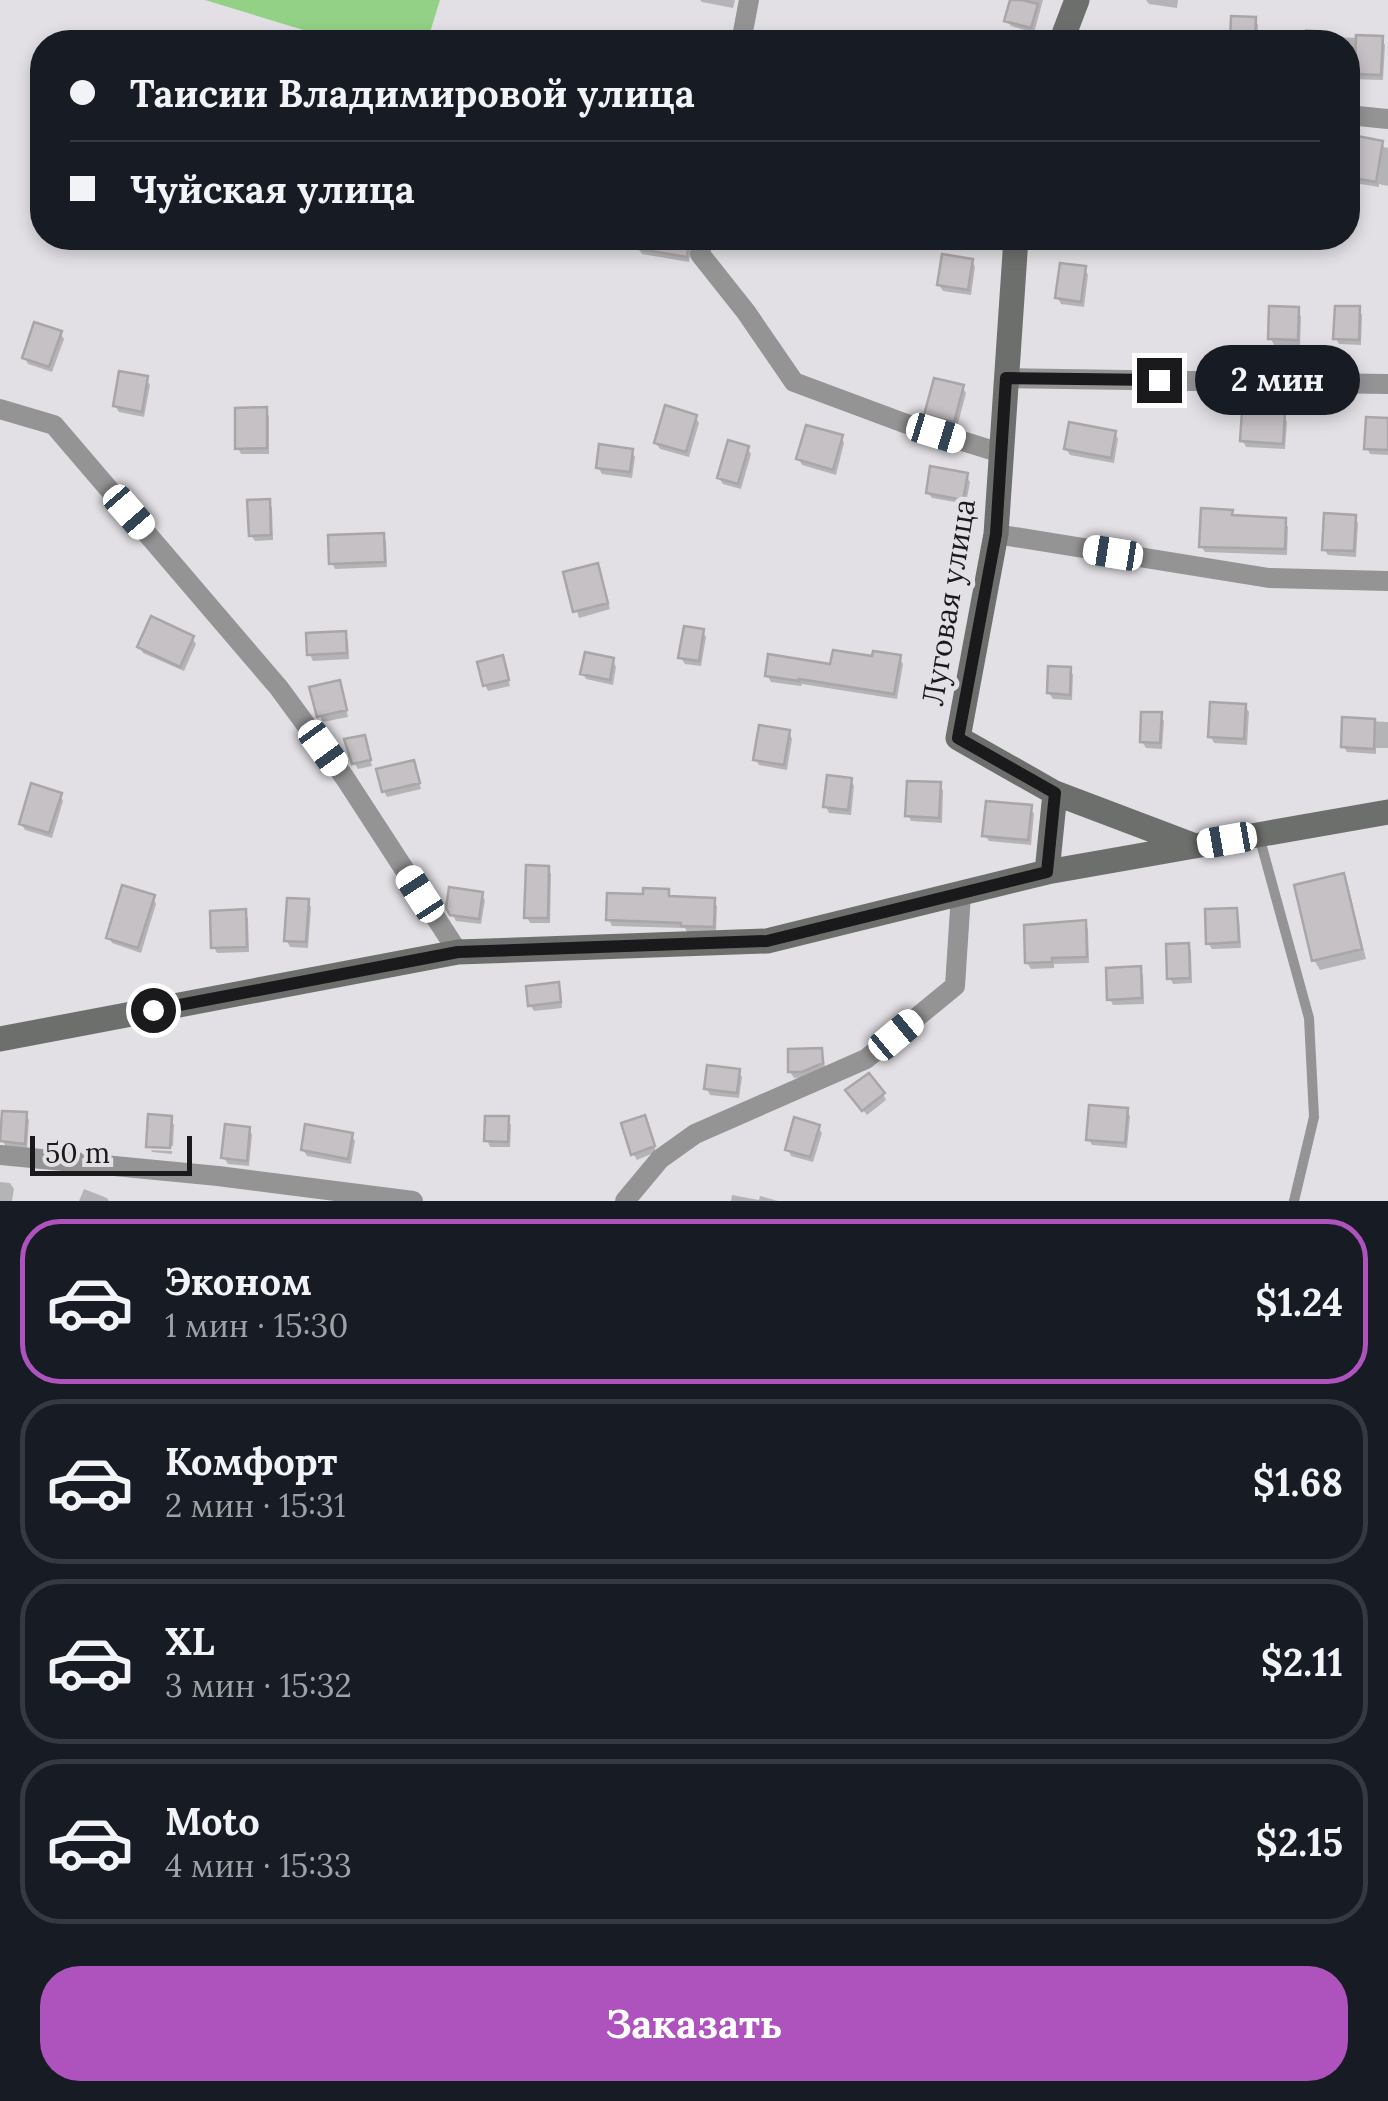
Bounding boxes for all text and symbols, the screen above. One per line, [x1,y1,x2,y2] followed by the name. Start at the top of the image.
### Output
[130,69,695,117] text: Таисии Владимировой улица
[130,165,415,213] text: Чуйская улица
[1194,345,1359,415] callout: 2 мин
[1137,358,1182,403] route end
[1231,359,1324,400] text: 2 мин
[903,410,969,456] car
[98,480,160,544] car
[913,496,984,708] street label: Луговая улица
[1081,533,1145,573] car
[293,715,353,781] car
[1195,820,1259,860] car
[391,861,449,927] car
[131,988,176,1033] route start
[863,1004,929,1066] car
[30,1131,192,1176] scale bar
[45,1135,110,1171] text: 50 m
[45,1257,135,1347] icon: car
[165,1257,312,1305] text: Эконом
[1255,1278,1343,1326] text: $1.24
[165,1305,348,1346] text: 1 мин · 15:30
[45,1437,135,1527] icon: car
[165,1437,337,1485] text: Комфорт
[1253,1458,1343,1506] text: $1.68
[165,1485,346,1526] text: 2 мин · 15:31
[45,1617,135,1707] icon: car
[165,1617,215,1665] text: XL
[1261,1638,1343,1686] text: $2.11
[165,1665,352,1706] text: 3 мин · 15:32
[45,1797,135,1887] icon: car
[165,1797,260,1845] text: Moto
[1256,1818,1343,1866] text: $2.15
[165,1845,352,1886] text: 4 мин · 15:33
[40,1966,1348,2081] button: Заказать

